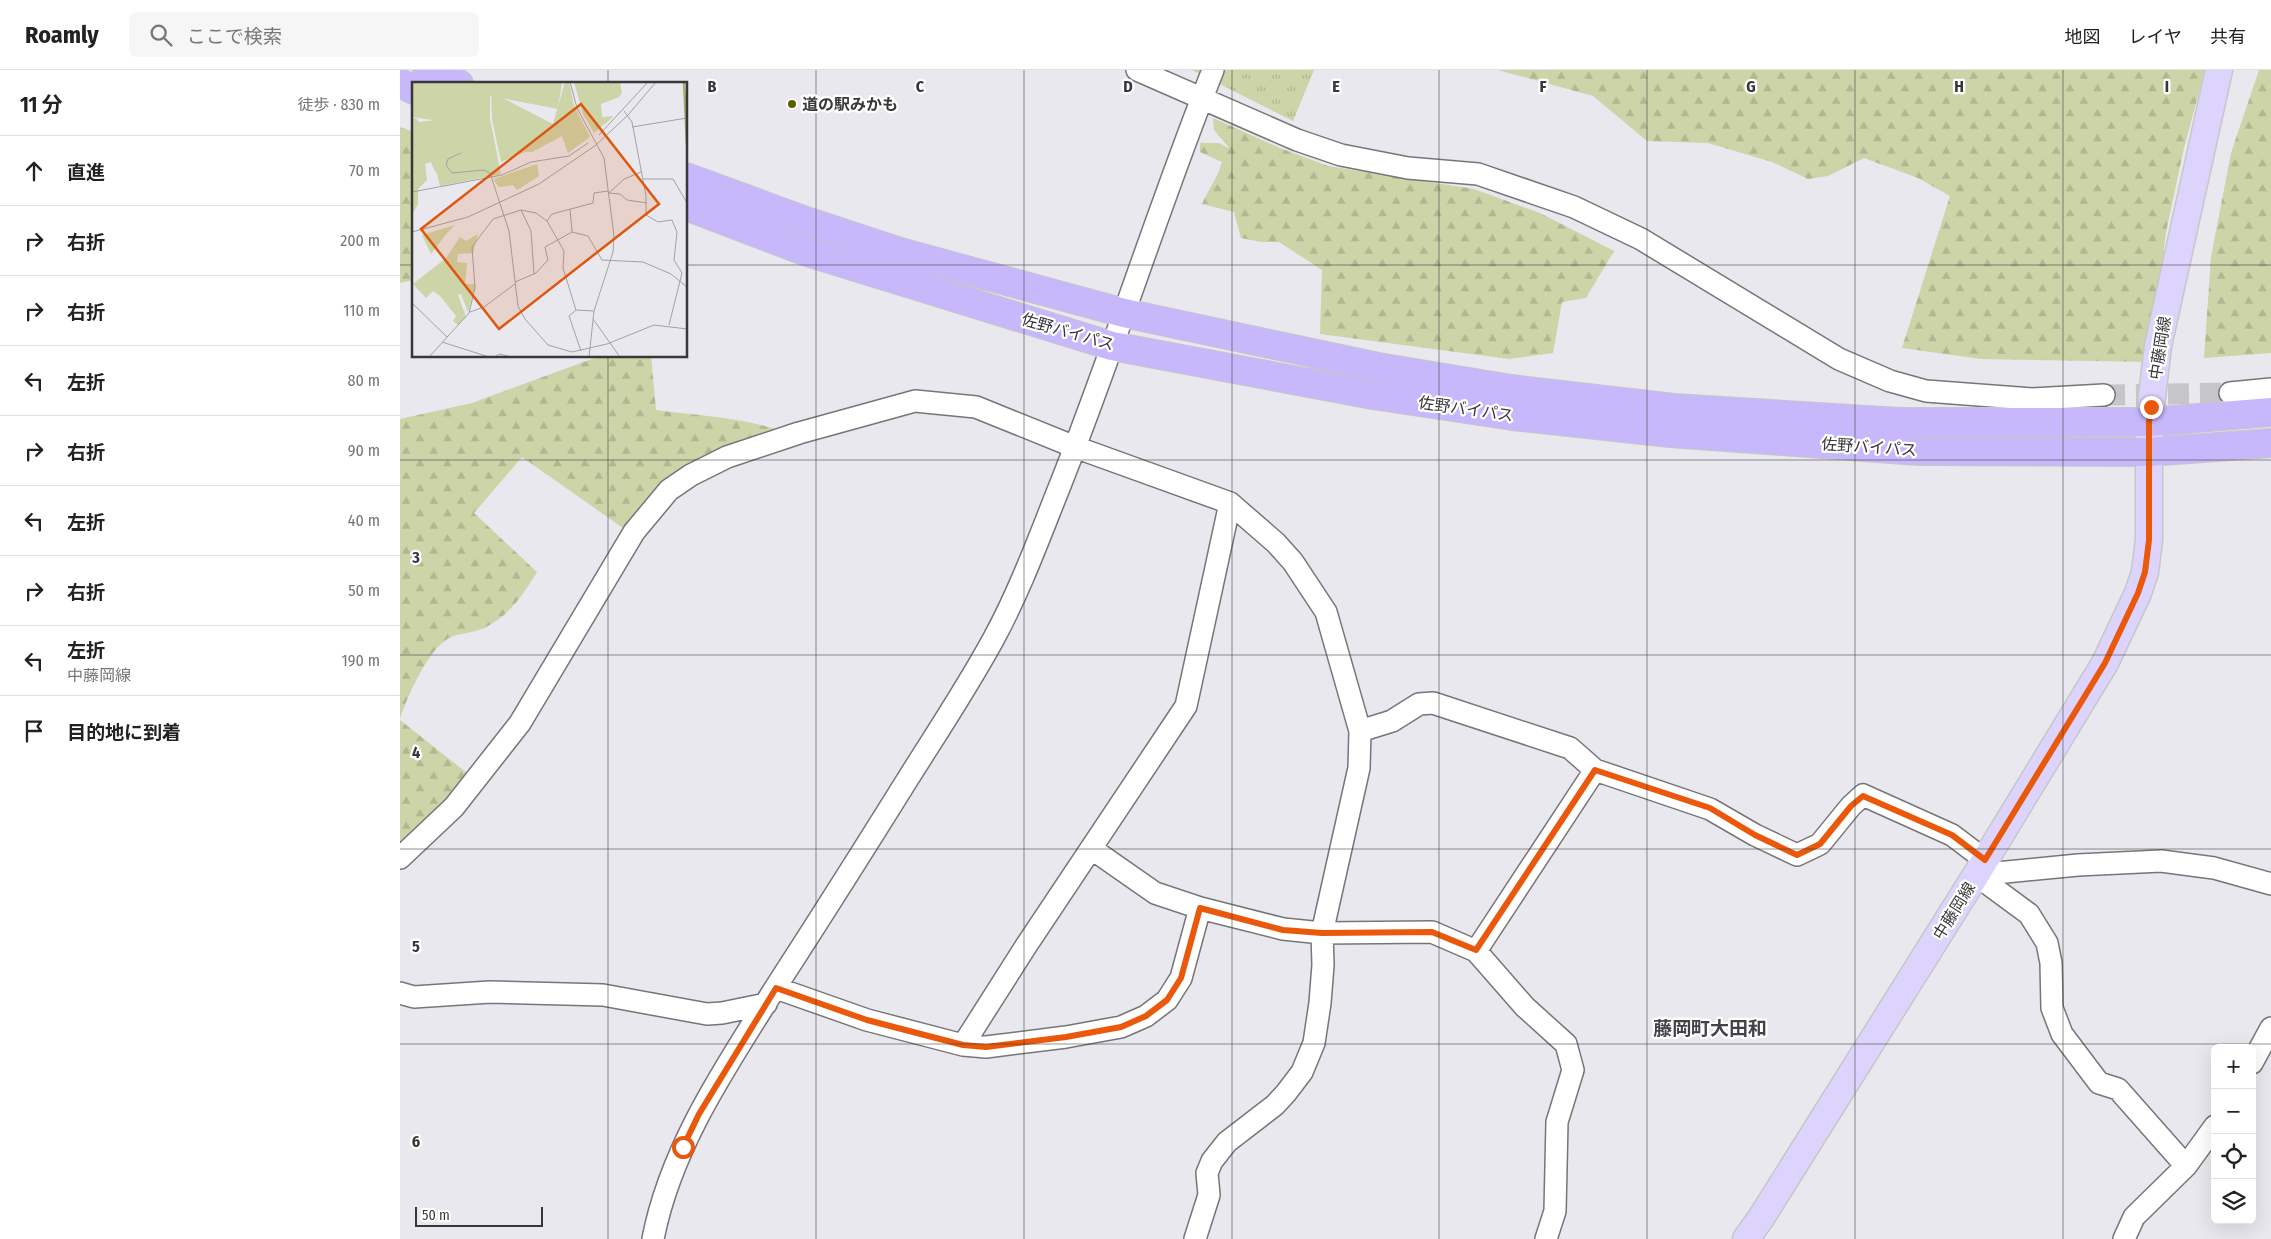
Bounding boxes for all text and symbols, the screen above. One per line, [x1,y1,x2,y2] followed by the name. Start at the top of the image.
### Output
[129,12,479,57] search box
[25,21,99,49] text: Roamly
[147,21,175,49] icon: search
[187,25,282,48] text: ここで検索
[2065,26,2101,48] text: 地図
[2129,26,2182,48] text: レイヤ
[2210,26,2246,48] text: 共有
[708,77,717,96] text: B
[916,77,925,96] text: C
[1123,77,1133,96] text: D
[1332,77,1340,96] text: E
[1539,77,1547,96] text: F
[1746,77,1756,96] text: G
[1954,77,1964,96] text: H
[2165,77,2169,96] text: I
[412,82,688,358] inset map
[20,92,63,118] text: 11 分
[297,95,380,114] text: 徒歩 · 830 m
[802,95,898,114] place label: 道の駅みかも
[786,98,798,110] marker: 道の駅みかも
[20,157,48,185] icon: ahead
[67,161,105,184] text: 直進
[349,161,380,180] text: 70 m
[20,227,48,255] icon: right
[67,231,105,254] text: 右折
[340,231,380,250] text: 200 m
[20,297,48,325] icon: right
[67,301,105,324] text: 右折
[343,301,380,320] text: 110 m
[1019,310,1117,354] street label: 佐野バイパス
[2146,315,2174,381] street label: 中藤岡線
[20,367,48,395] icon: left
[67,371,105,394] text: 左折
[348,371,380,390] text: 80 m
[1417,393,1515,425] street label: 佐野バイパス
[2140,396,2163,419] route end
[1821,434,1917,460] street label: 佐野バイパス
[20,437,48,465] icon: right
[67,441,105,464] text: 右折
[348,441,380,460] text: 90 m
[20,507,48,535] icon: left
[67,511,105,534] text: 左折
[348,511,380,530] text: 40 m
[411,548,420,567] text: 3
[20,577,48,605] icon: right
[67,581,105,604] text: 右折
[348,581,380,600] text: 50 m
[67,639,105,662] text: 左折
[20,647,48,675] icon: left
[342,651,380,670] text: 190 m
[67,666,131,685] text: 中藤岡線
[20,717,48,745] icon: arrive
[67,721,181,744] text: 目的地に到着
[412,743,420,762] text: 4
[1929,879,1979,943] street label: 中藤岡線
[412,937,420,956] text: 5
[1653,1017,1767,1040] district label: 藤岡町大田和
[2211,1044,2256,1224] map controls
[2211,1044,2256,1089] button: +
[2211,1089,2256,1134] button: −
[412,1132,420,1151] text: 6
[2211,1134,2256,1179] button: locate
[672,1136,695,1159] route start
[2211,1179,2256,1224] button: layers
[415,1204,542,1227] scale bar
[422,1207,450,1224] text: 50 m

